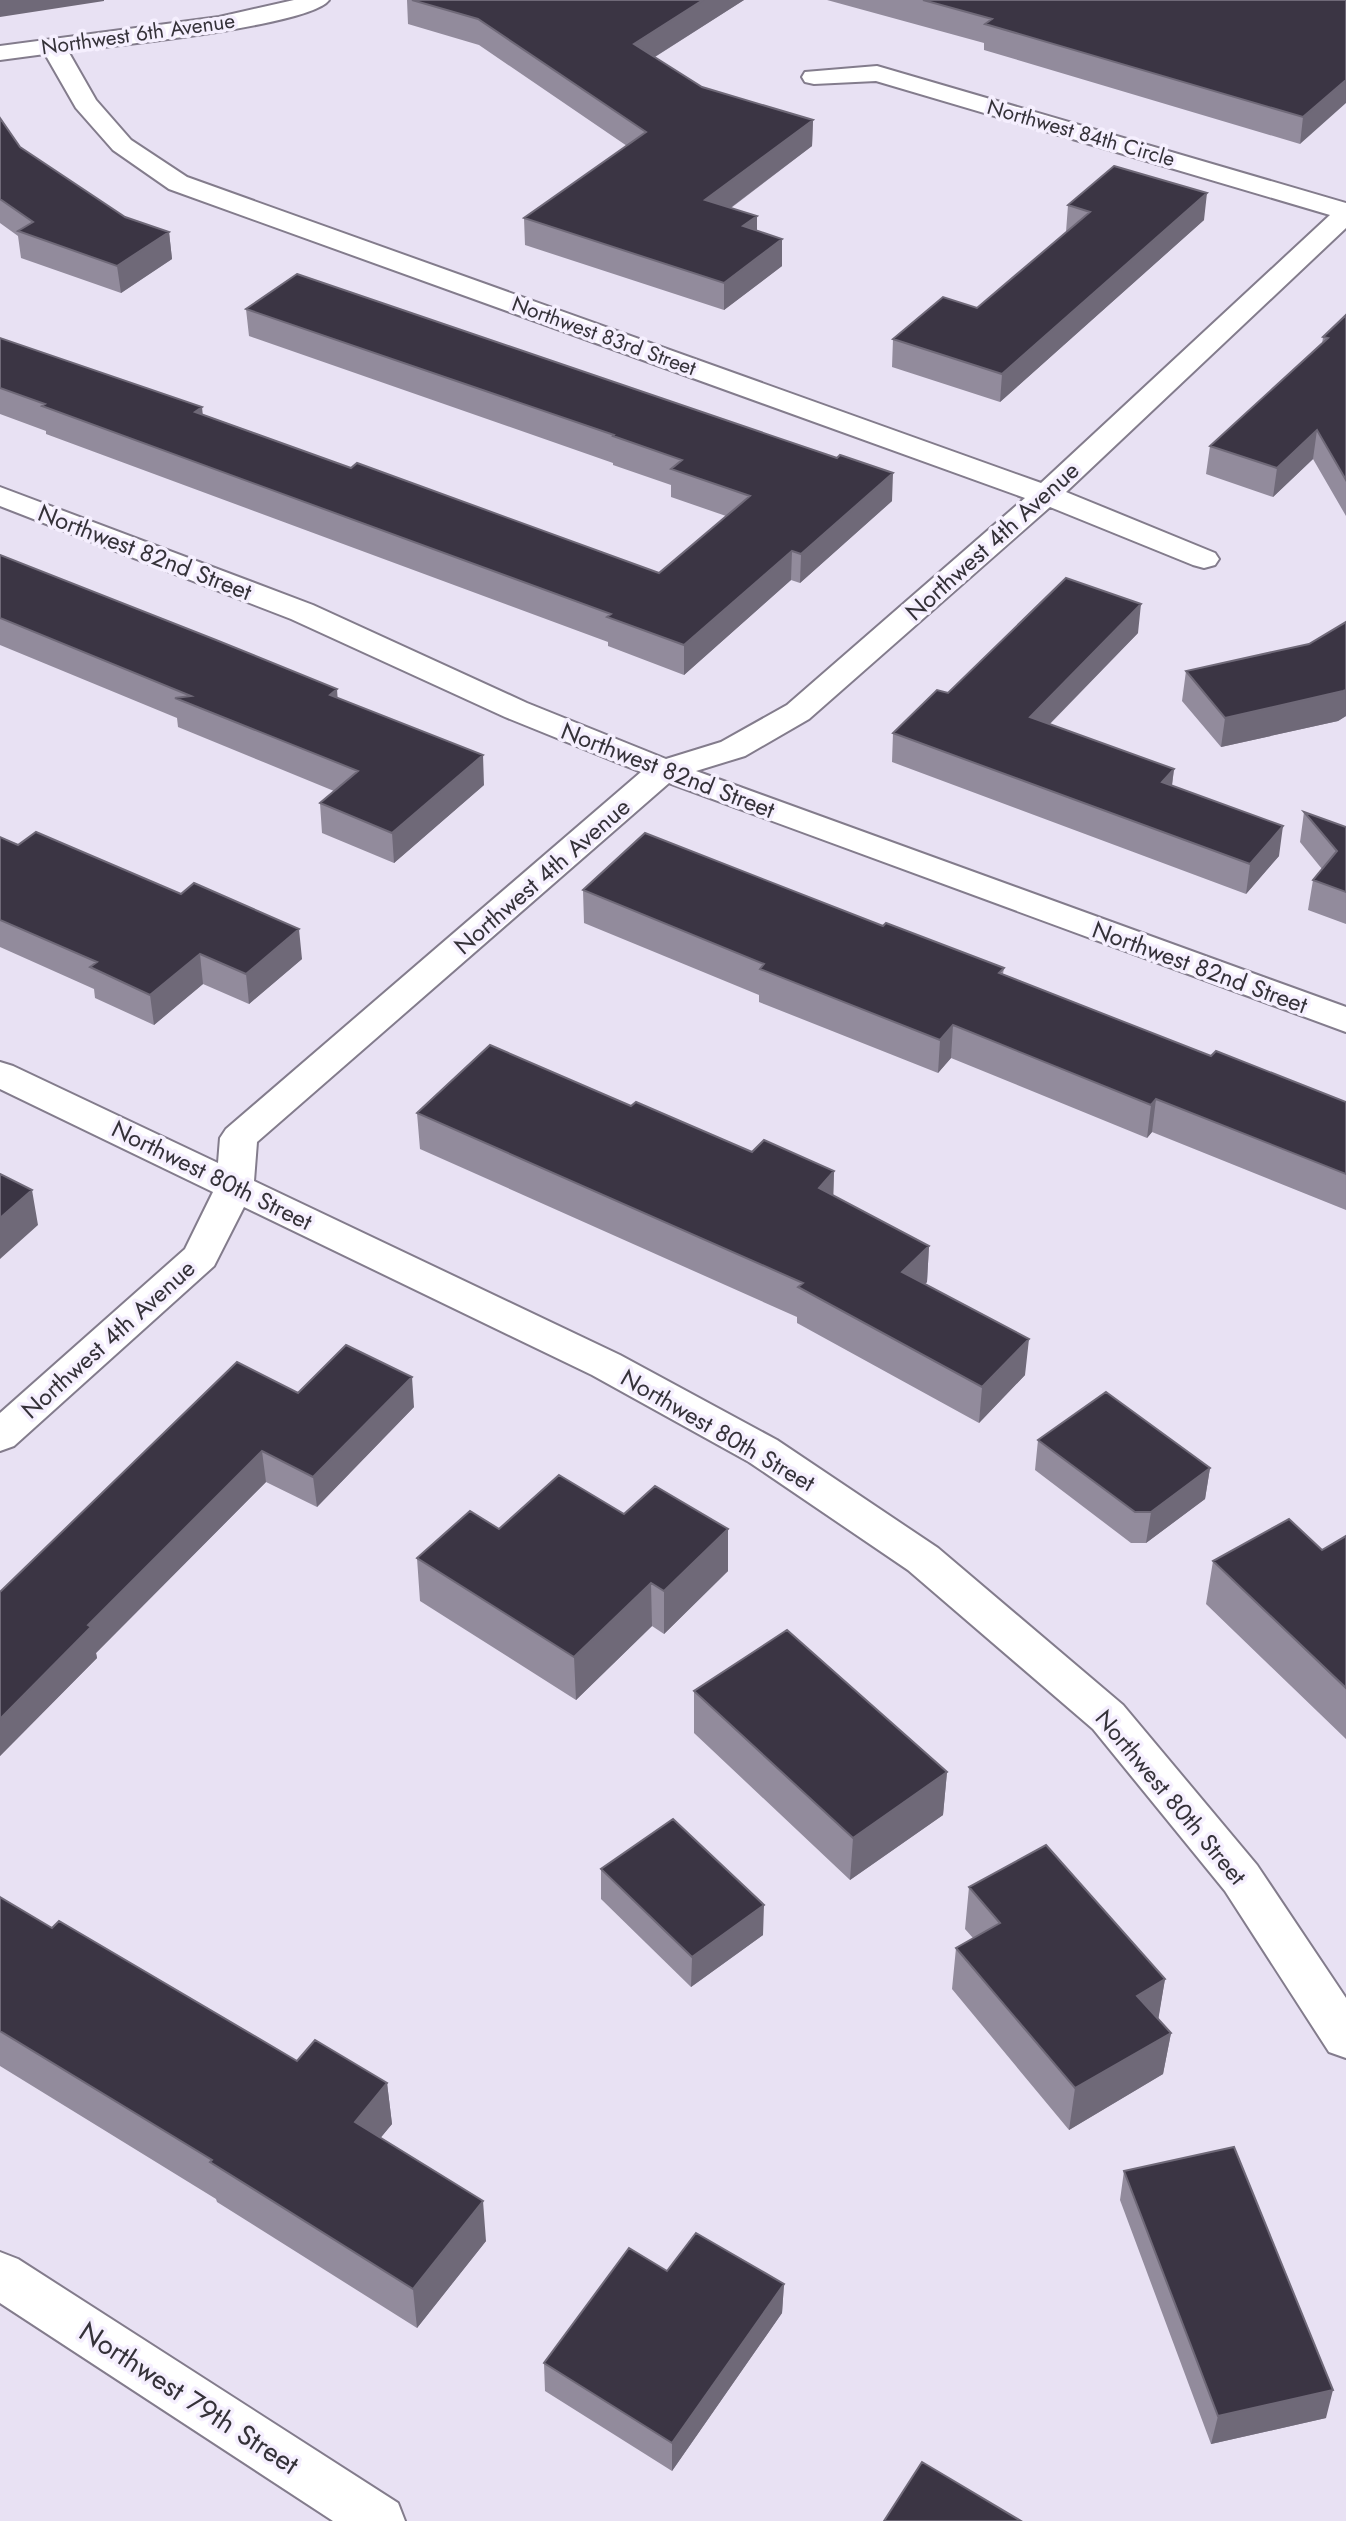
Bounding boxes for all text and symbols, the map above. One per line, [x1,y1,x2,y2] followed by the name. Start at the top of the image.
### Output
[39,6,237,62] street label: Northwest 6th Avenue
[984,92,1179,174] street label: Northwest 84th Circle
[508,289,700,383] street label: Northwest 83rd Street
[897,453,1087,629] street label: Northwest 4th Avenue
[33,495,257,609] street label: Northwest 82nd Street
[556,713,780,827] street label: Northwest 82nd Street
[446,789,638,963] street label: Northwest 4th Avenue
[1088,912,1313,1022] street label: Northwest 82nd Street
[106,1111,319,1239] street label: Northwest 80th Street
[13,1251,203,1427] street label: Northwest 4th Avenue
[614,1360,822,1500] street label: Northwest 80th Street
[1087,1702,1255,1892] street label: Northwest 80th Street
[71,2311,307,2485] street label: Northwest 79th Street

